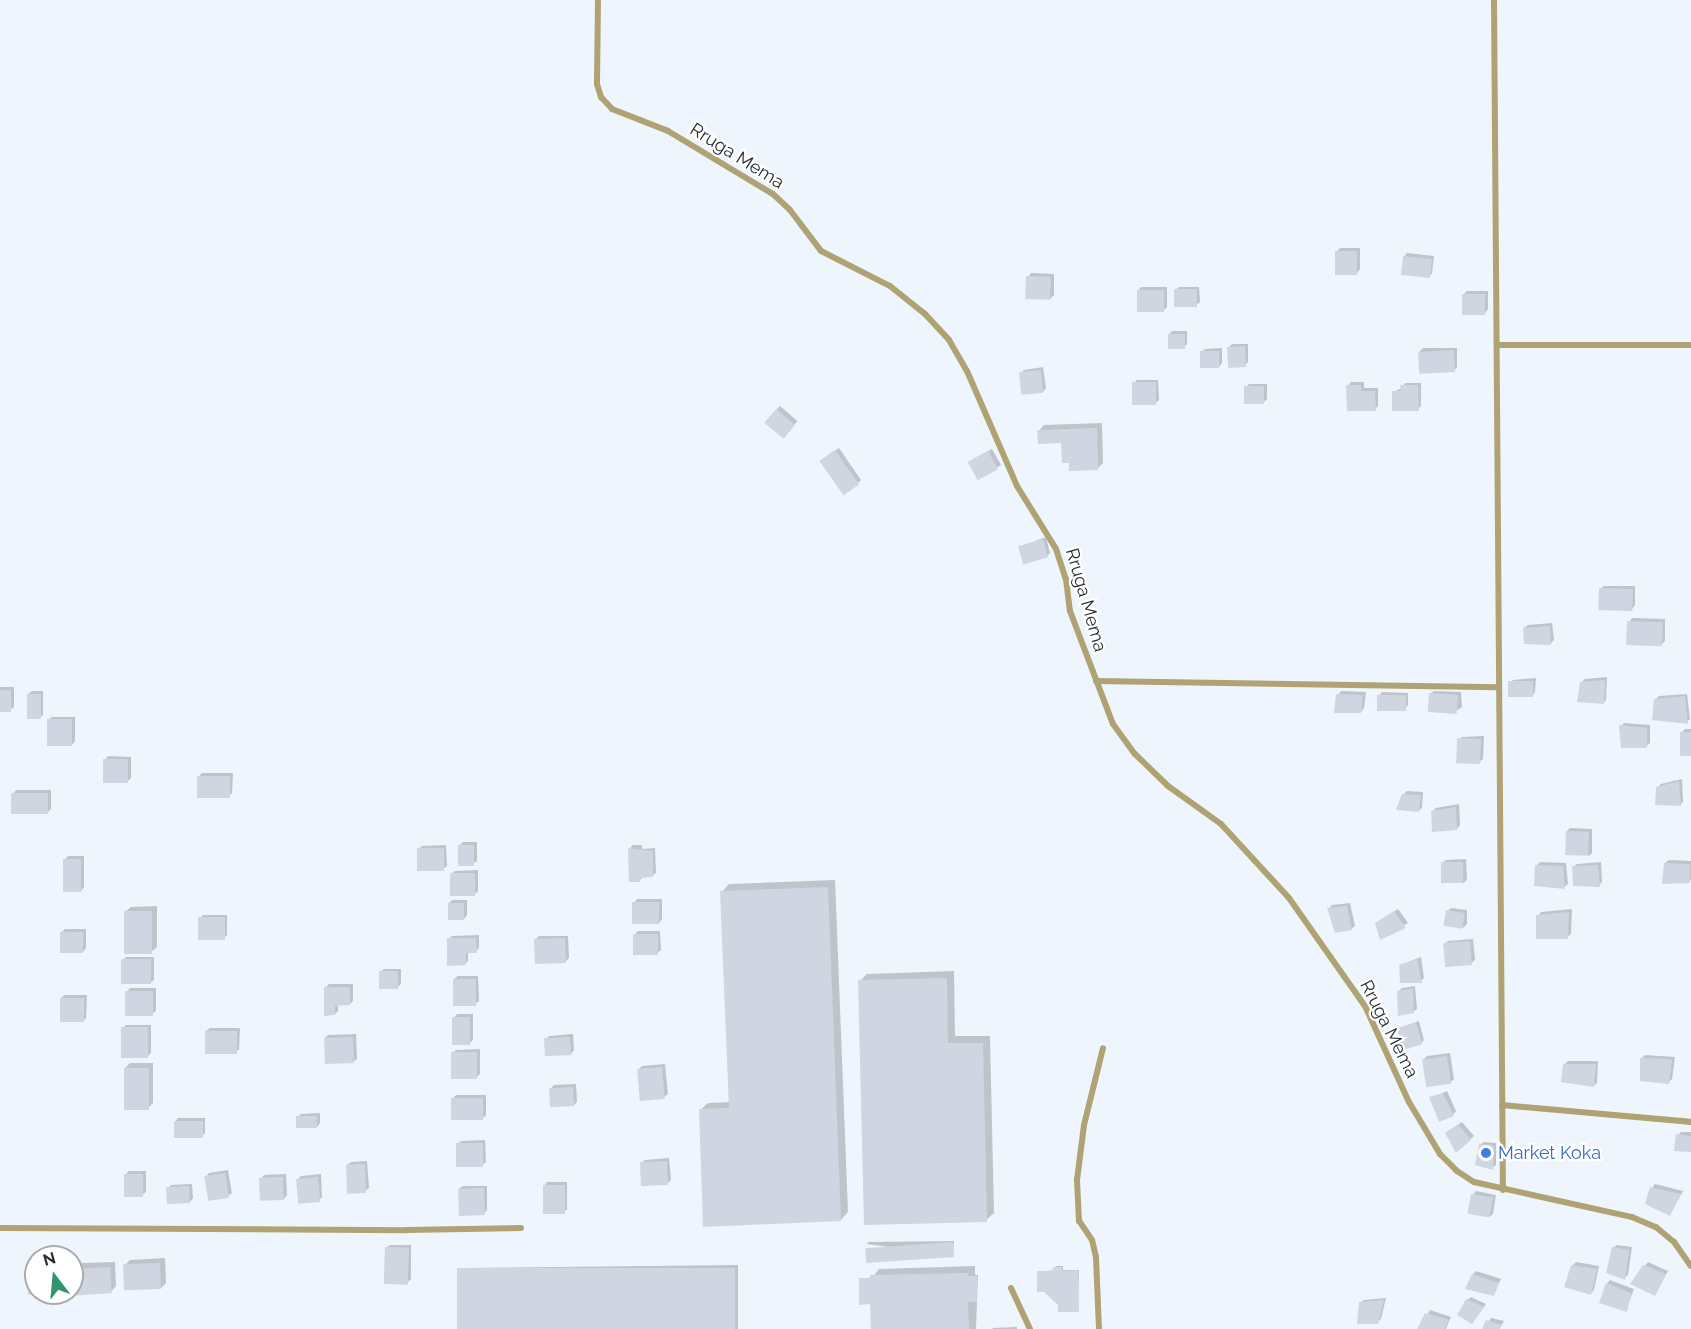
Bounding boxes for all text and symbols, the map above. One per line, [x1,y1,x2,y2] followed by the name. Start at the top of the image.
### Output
[686,119,788,193] street label: Rruga Mema
[1061,546,1111,654] street label: Rruga Mema
[1355,977,1423,1081] street label: Rruga Mema
[1498,1142,1601,1164] place label: Market Koka
[1479,1146,1493,1160] marker: Market Koka
[24,1245,84,1305] north arrow
[41,1248,58,1270] text: N

